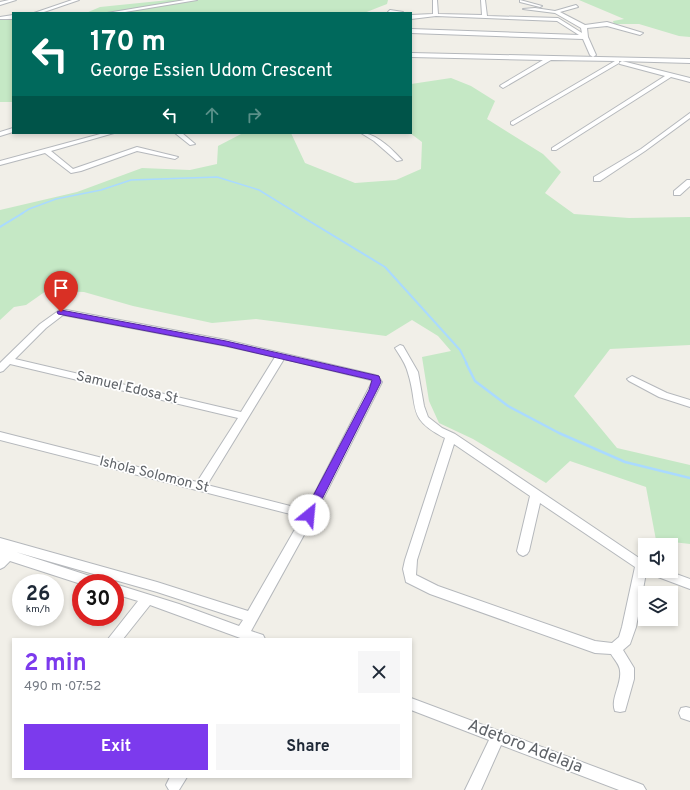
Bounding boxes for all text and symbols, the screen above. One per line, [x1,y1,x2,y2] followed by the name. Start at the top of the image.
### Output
[90,25,166,61] text: 170 m
[24,28,76,80] icon: left
[90,60,333,83] text: George Essien Udom Crescent
[159,104,181,126] icon: left
[201,104,223,126] icon: ahead
[243,104,265,126] icon: right
[44,271,78,312] pin
[50,277,72,299] icon: arrive
[74,368,180,408] street label: Samuel Edosa St
[97,453,211,497] street label: Ishola Solomon St
[288,494,330,536] position arrow
[638,538,678,626] map controls
[638,538,678,578] button: sound
[72,574,124,626] speed limit sign: 30
[26,582,50,608] text: 26
[638,586,678,626] button: layers
[26,603,50,616] text: km/h
[24,649,87,679] text: 2 min
[358,651,400,693] button: close
[24,679,101,695] text: 490 m · 07:52
[464,715,586,779] street label: Adetoro Adelaja
[24,724,208,770] button: Exit
[216,724,400,770] button: Share

